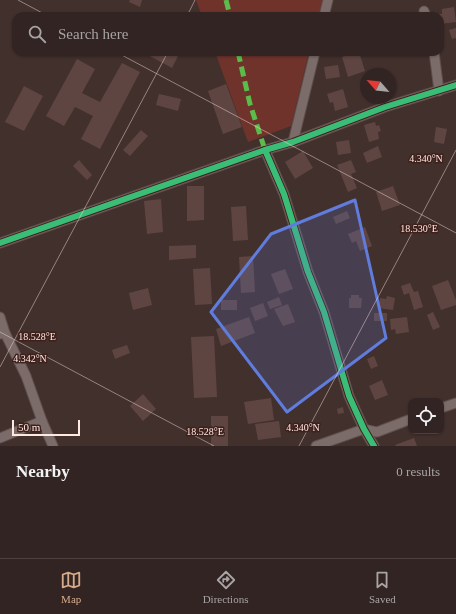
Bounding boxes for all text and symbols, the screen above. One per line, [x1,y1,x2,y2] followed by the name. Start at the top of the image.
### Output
[12,12,444,56] search box
[26,23,48,45] icon: search
[58,26,128,42] text: Search here
[360,68,396,104] north arrow
[409,153,443,164] text: 4.340°N
[400,223,438,234] text: 18.530°E
[18,331,56,342] text: 18.528°E
[13,353,47,364] text: 4.342°N
[408,398,444,434] map controls
[408,398,444,434] button: locate
[12,418,80,437] scale bar
[18,421,40,433] text: 50 m
[286,422,320,433] text: 4.340°N
[186,426,224,437] text: 18.528°E
[16,462,70,481] text: Nearby
[396,464,440,479] text: 0 results
[60,569,82,605] tab: Map
[203,569,248,605] tab: Directions
[369,569,396,605] tab: Saved

